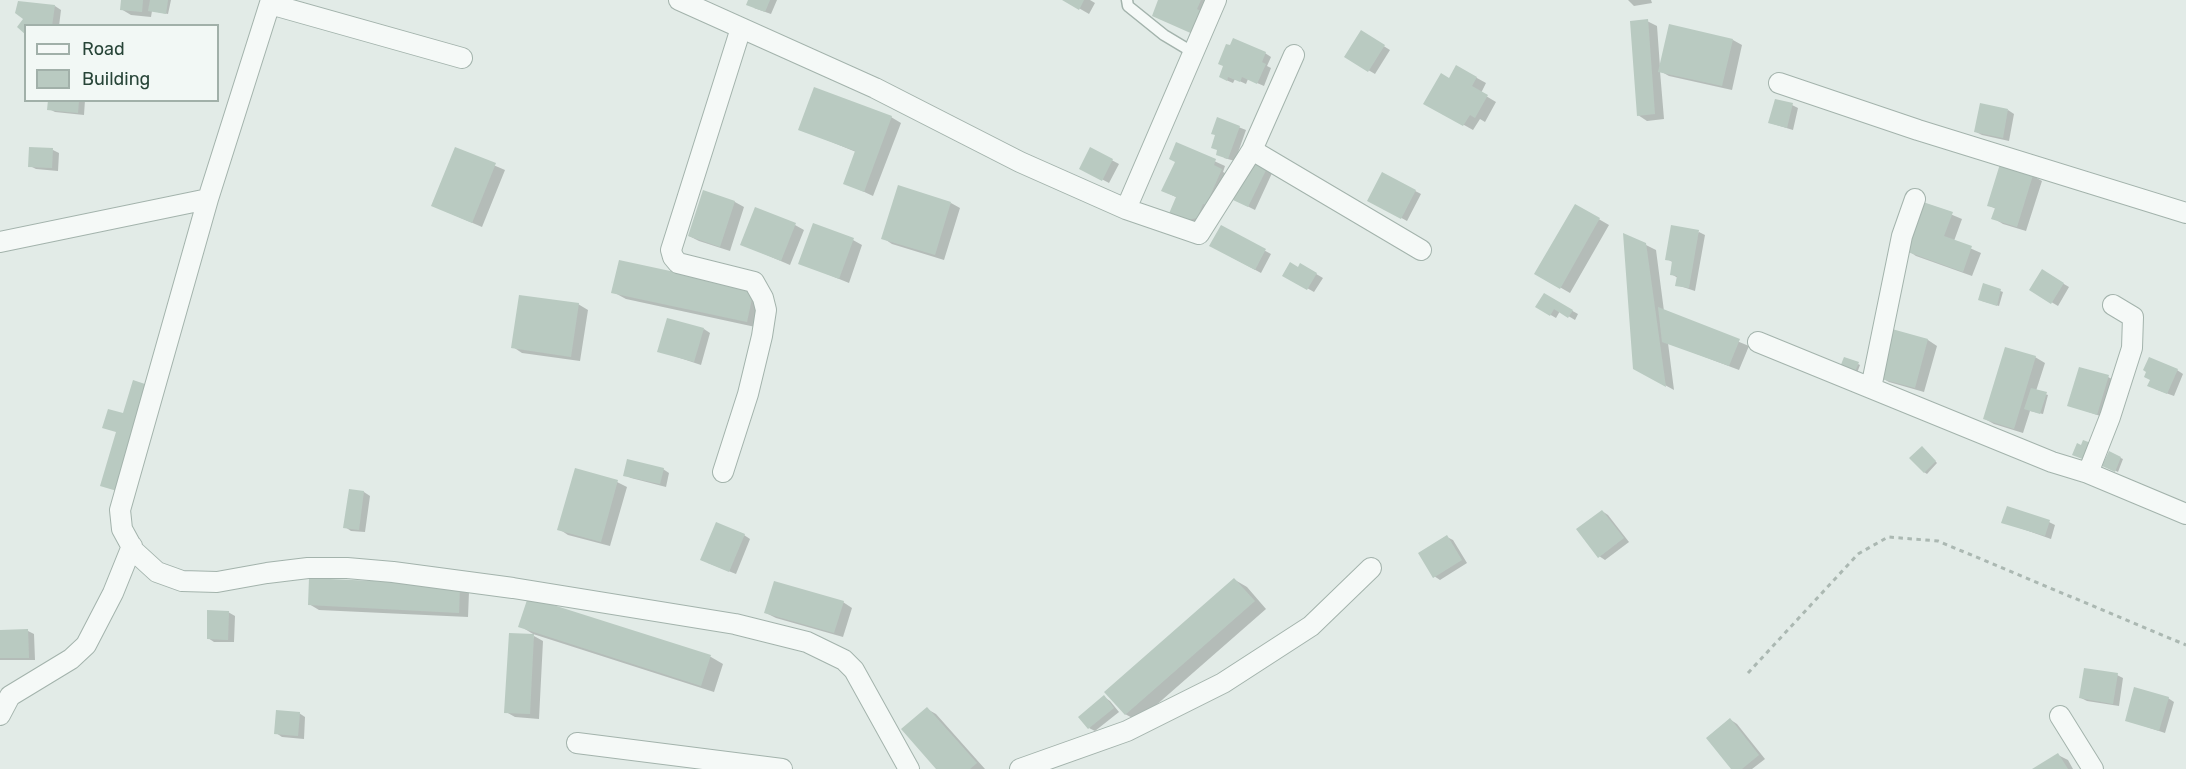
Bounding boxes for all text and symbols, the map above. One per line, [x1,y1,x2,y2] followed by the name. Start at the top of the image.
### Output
[24,24,219,102] legend
[82,38,125,60] text: Road
[82,68,150,90] text: Building

